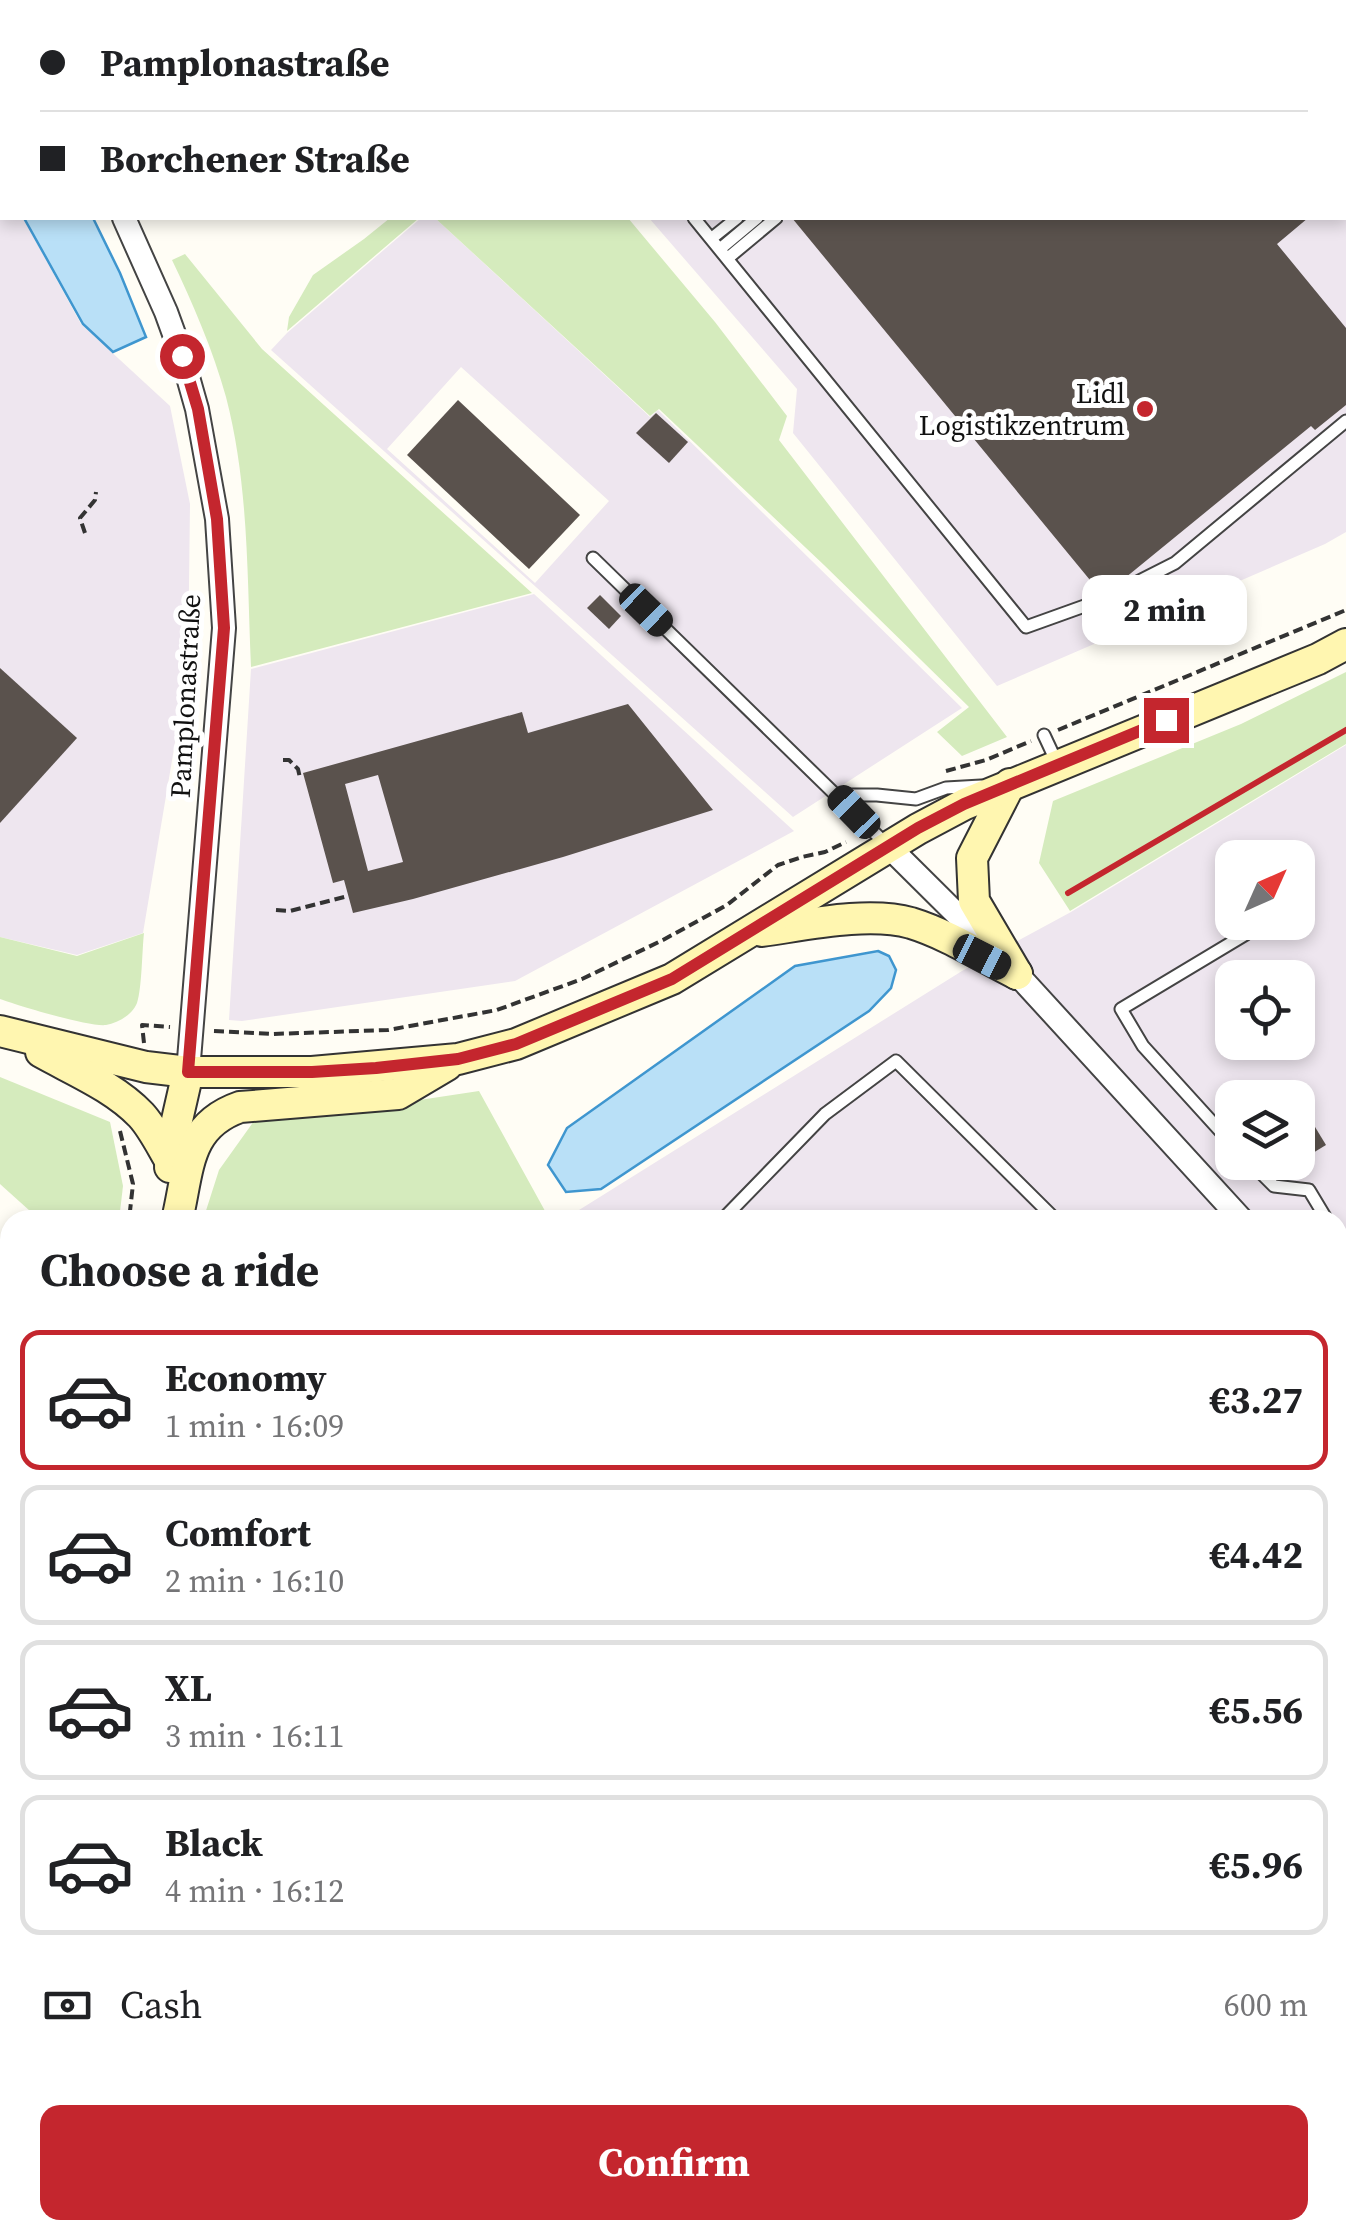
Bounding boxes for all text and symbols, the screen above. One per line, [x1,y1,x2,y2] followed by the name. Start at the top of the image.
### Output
[100,37,390,89] text: Pamplonastraße
[100,133,410,185] text: Borchener Straße
[160,334,205,379] route start
[919,374,1125,444] place label: Lidl Logistikzentrum
[1134,398,1156,420] marker: Lidl Logistikzentrum
[1084,575,1248,645] callout: 2 min
[614,578,678,642] car
[1123,588,1206,632] text: 2 min
[161,593,209,799] street label: Pamplonastraße
[1144,698,1189,743] route end
[822,780,886,844] car
[1215,840,1315,940] north arrow
[1215,840,1315,1180] map controls
[948,930,1016,984] car
[1215,960,1315,1060] button: locate
[1215,1080,1315,1180] button: layers
[40,1239,319,1301] text: Choose a ride
[165,1352,327,1404] text: Economy
[45,1355,135,1445] icon: car
[1209,1374,1303,1426] text: €3.27
[165,1404,344,1448] text: 1 min · 16:09
[165,1507,311,1559] text: Comfort
[45,1510,135,1600] icon: car
[1209,1529,1303,1581] text: €4.42
[165,1559,344,1603] text: 2 min · 16:10
[165,1662,212,1714] text: XL
[45,1665,135,1755] icon: car
[1209,1684,1303,1736] text: €5.56
[165,1714,344,1758] text: 3 min · 16:11
[165,1817,263,1869] text: Black
[45,1820,135,1910] icon: car
[1209,1839,1303,1891] text: €5.96
[165,1869,344,1913] text: 4 min · 16:12
[40,1978,95,2033] icon: cash
[120,1979,202,2031] text: Cash
[1224,1983,1308,2027] text: 600 m
[40,2105,1308,2220] button: Confirm

